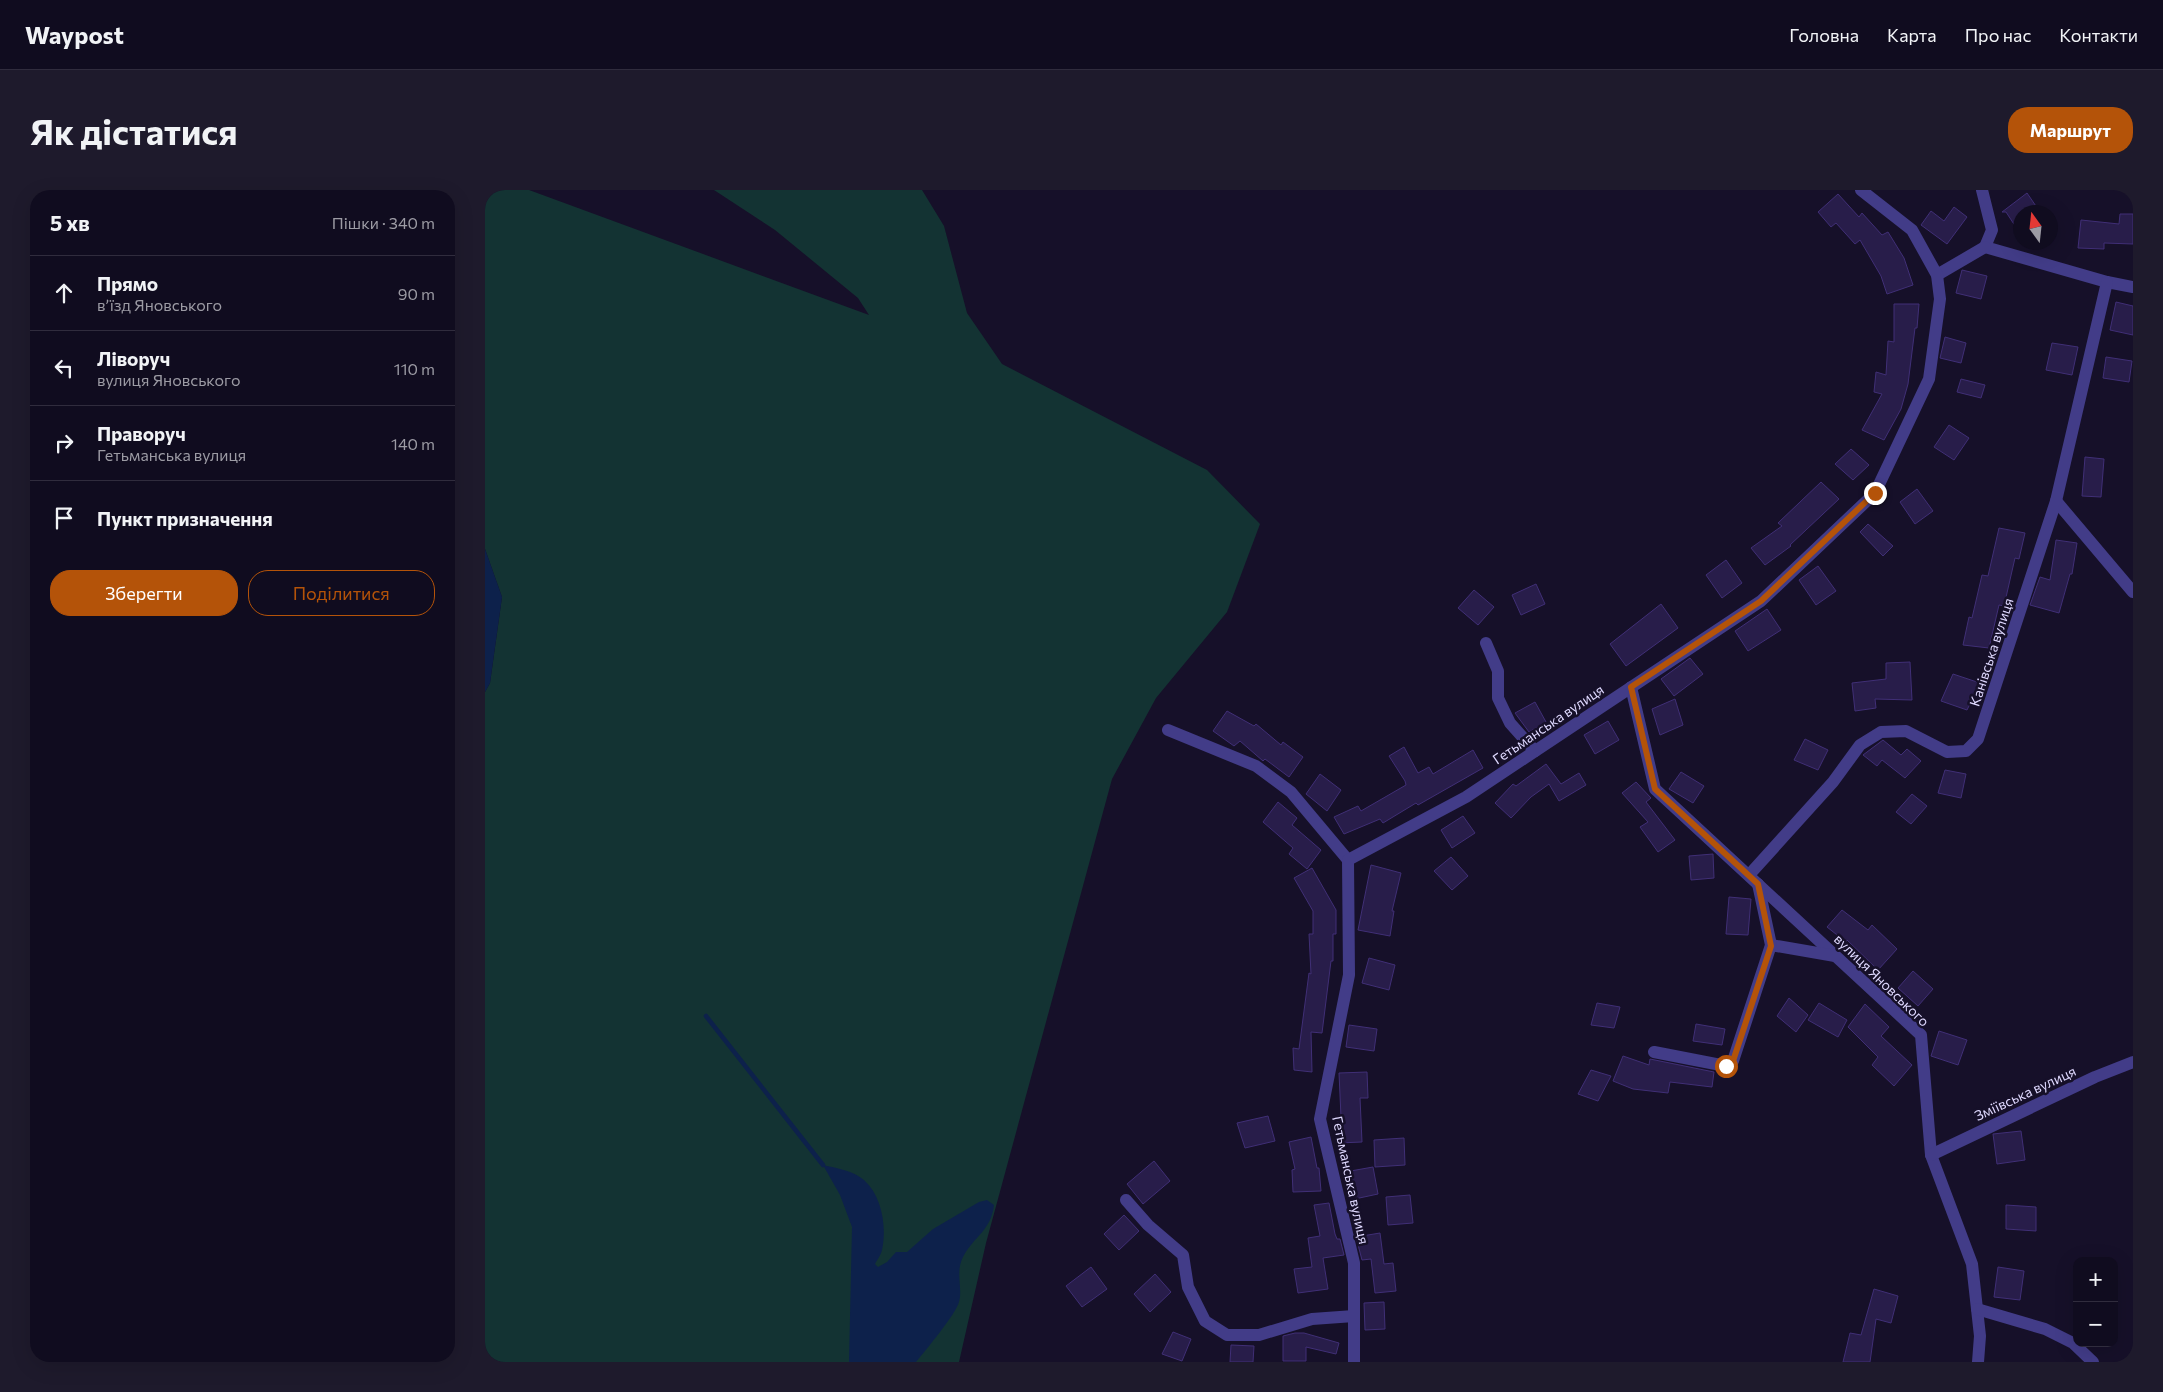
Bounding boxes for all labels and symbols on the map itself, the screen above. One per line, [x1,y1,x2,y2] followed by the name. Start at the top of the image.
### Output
[2013,205,2058,250] north arrow
[1864,482,1887,505] route end
[1965,596,2017,708] street label: Канівська вулиця
[1489,680,1607,768] street label: Гетьманська вулиця
[1831,930,1933,1030] street label: вулиця Яновського
[1715,1055,1738,1078] route start
[1972,1062,2078,1124] street label: Зміївська вулиця
[1329,1114,1373,1246] street label: Гетьманська вулиця

